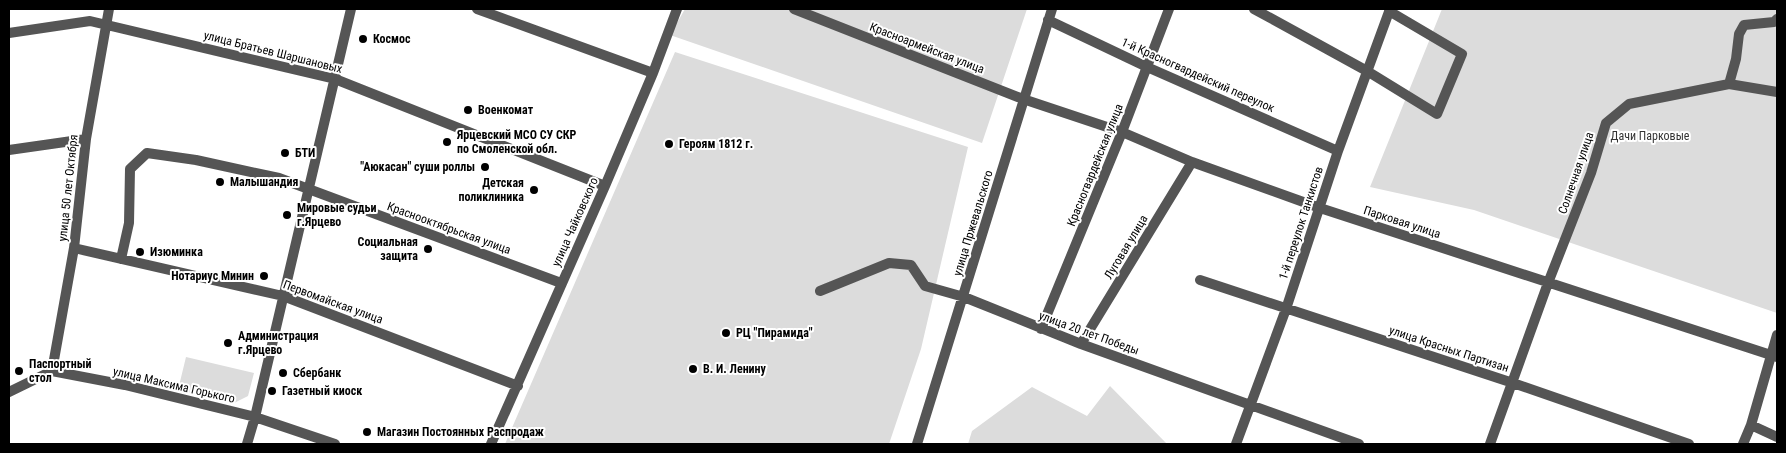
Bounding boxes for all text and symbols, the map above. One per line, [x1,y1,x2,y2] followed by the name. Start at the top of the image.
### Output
[868,20,987,76] street label: Красноармейская улица
[202,28,344,76] street label: улица Братьев Шаршановых
[373,32,411,46] place label: Космос
[357,33,369,45] marker: Космос
[1119,35,1277,115] street label: 1-й Красногвардейский переулок
[1064,102,1126,228] street label: Красногвардейская улица
[478,103,534,117] place label: Военкомат
[462,104,474,116] marker: Военкомат
[456,128,577,156] place label: Ярцевский МСО СУ СКР по Смоленской обл.
[1611,129,1690,143] park label: Дачи Парковые
[1555,130,1597,216] street label: Солнечная улица
[55,134,81,242] street label: улица 50 лет Октября
[441,136,453,148] marker: Ярцевский МСО СУ СКР по Смоленской обл.
[679,137,753,151] place label: Героям 1812 г.
[663,138,675,150] marker: Героям 1812 г.
[295,146,315,160] place label: БТИ
[279,147,291,159] marker: БТИ
[360,160,475,174] place label: "Аюкасан" суши роллы
[479,161,491,173] marker: "Аюкасан" суши роллы
[1276,165,1326,281] street label: 1-й переулок Танкистов
[950,168,996,278] street label: улица Пржевальского
[230,175,299,189] place label: Малышандия
[549,175,601,269] street label: улица Чайковского
[214,176,226,188] marker: Малышандия
[458,176,524,204] place label: Детская поликлиника
[528,184,540,196] marker: Детская поликлиника
[385,199,513,257] street label: Краснооктябрьская улица
[297,201,376,229] place label: Мировые судьи г.Ярцево
[1362,203,1443,241] street label: Парковая улица
[281,209,293,221] marker: Мировые судьи г.Ярцево
[1101,212,1151,282] street label: Луговая улица
[358,235,418,263] place label: Социальная защита
[422,243,434,255] marker: Социальная защита
[150,245,203,259] place label: Изюминка
[134,246,146,258] marker: Изюминка
[171,269,254,283] place label: Нотариус Минин
[258,270,270,282] marker: Нотариус Минин
[281,277,385,327] street label: Первомайская улица
[1037,308,1141,358] street label: улица 20 лет Победы
[1387,323,1511,375] street label: улица Красных Партизан
[736,326,813,340] place label: РЦ "Пирамида"
[720,327,732,339] marker: РЦ "Пирамида"
[238,329,319,357] place label: Администрация г.Ярцево
[222,337,234,349] marker: Администрация г.Ярцево
[29,357,91,385] place label: Паспортный стол
[703,362,767,376] place label: В. И. Ленину
[687,363,699,375] marker: В. И. Ленину
[112,364,236,406] street label: улица Максима Горького
[13,365,25,377] marker: Паспортный стол
[293,366,341,380] place label: Сбербанк
[277,367,289,379] marker: Сбербанк
[282,384,362,398] place label: Газетный киоск
[266,385,278,397] marker: Газетный киоск
[377,425,544,439] place label: Магазин Постоянных Распродаж
[361,426,373,438] marker: Магазин Постоянных Распродаж

